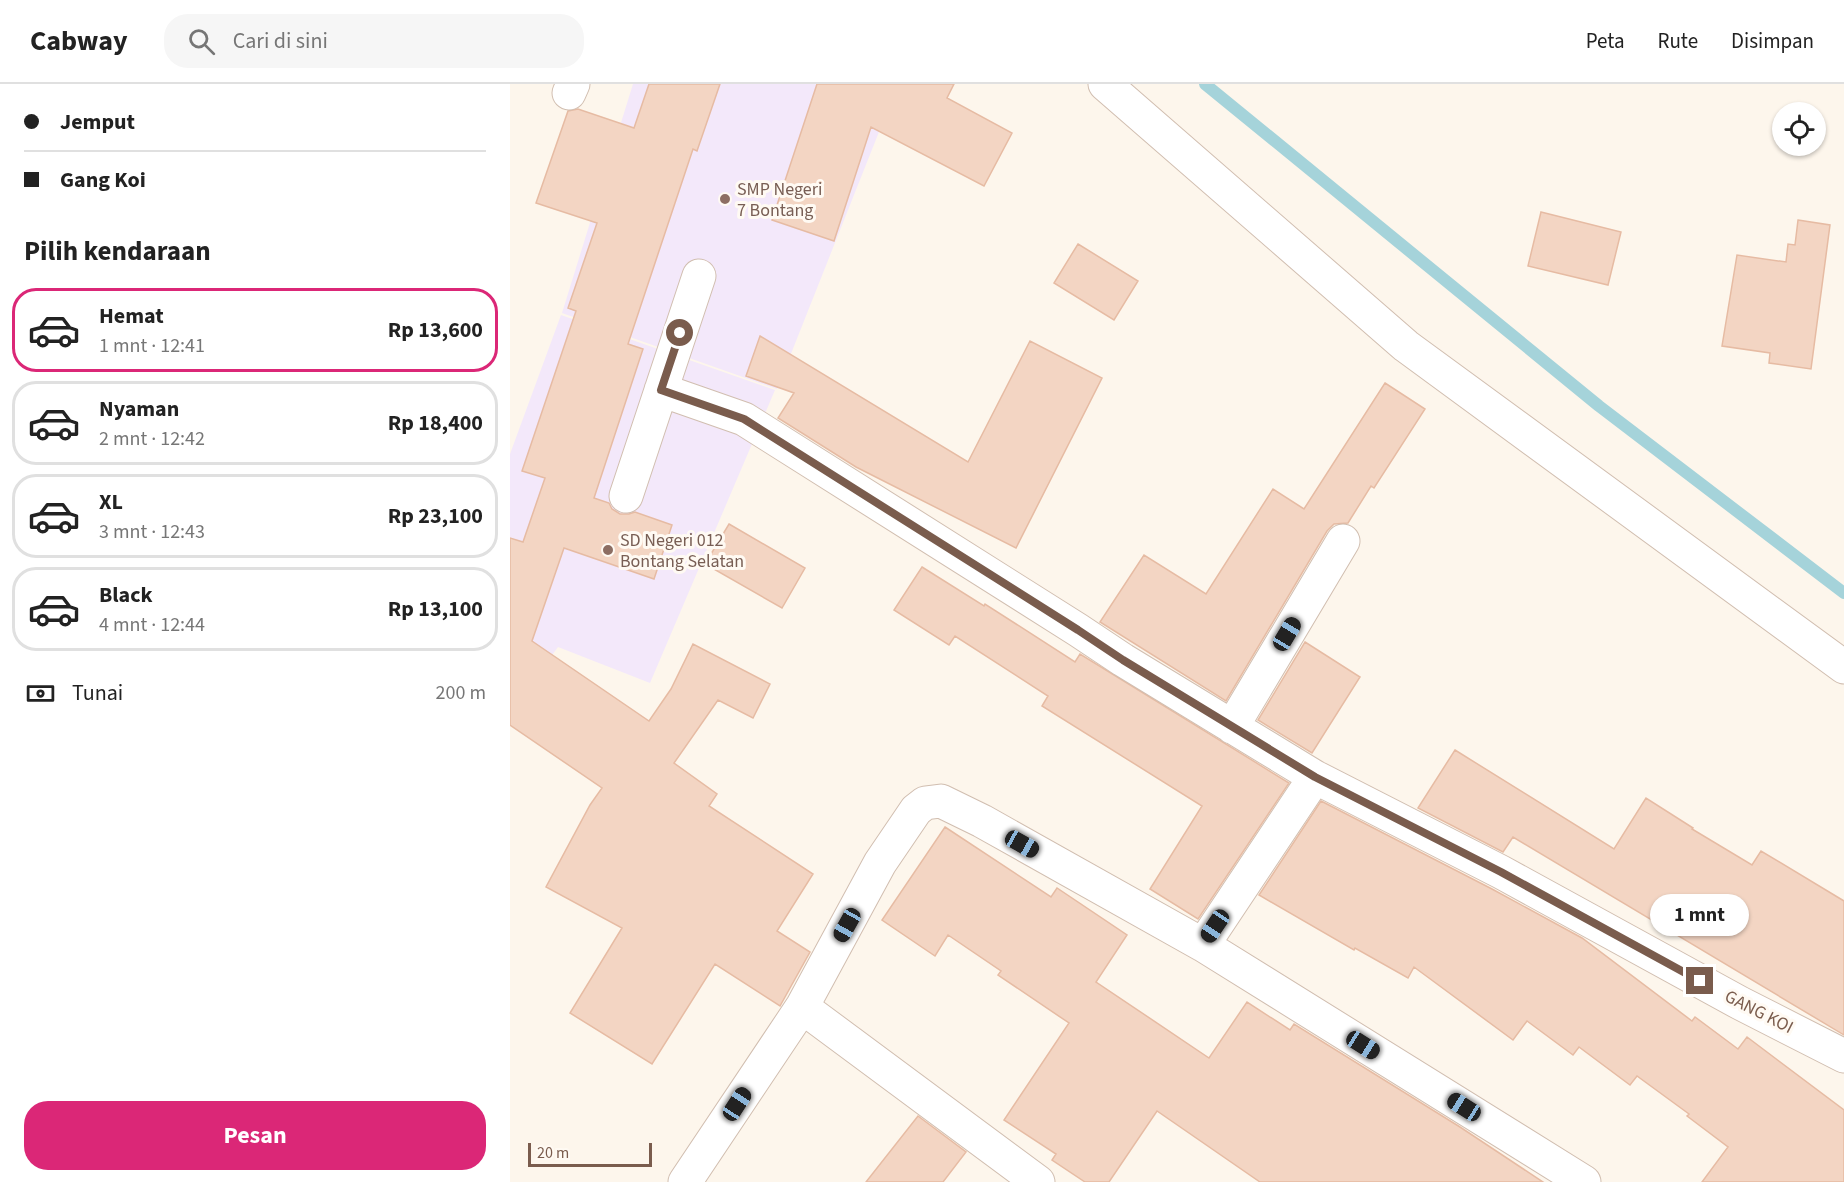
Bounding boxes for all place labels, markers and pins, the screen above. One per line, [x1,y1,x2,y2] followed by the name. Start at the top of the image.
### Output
[737,177,822,223] place label: SMP Negeri 7 Bontang
[718,192,732,206] marker: SMP Negeri 7 Bontang
[620,528,744,574] place label: SD Negeri 012 Bontang Selatan
[601,543,615,557] marker: SD Negeri 012 Bontang Selatan

